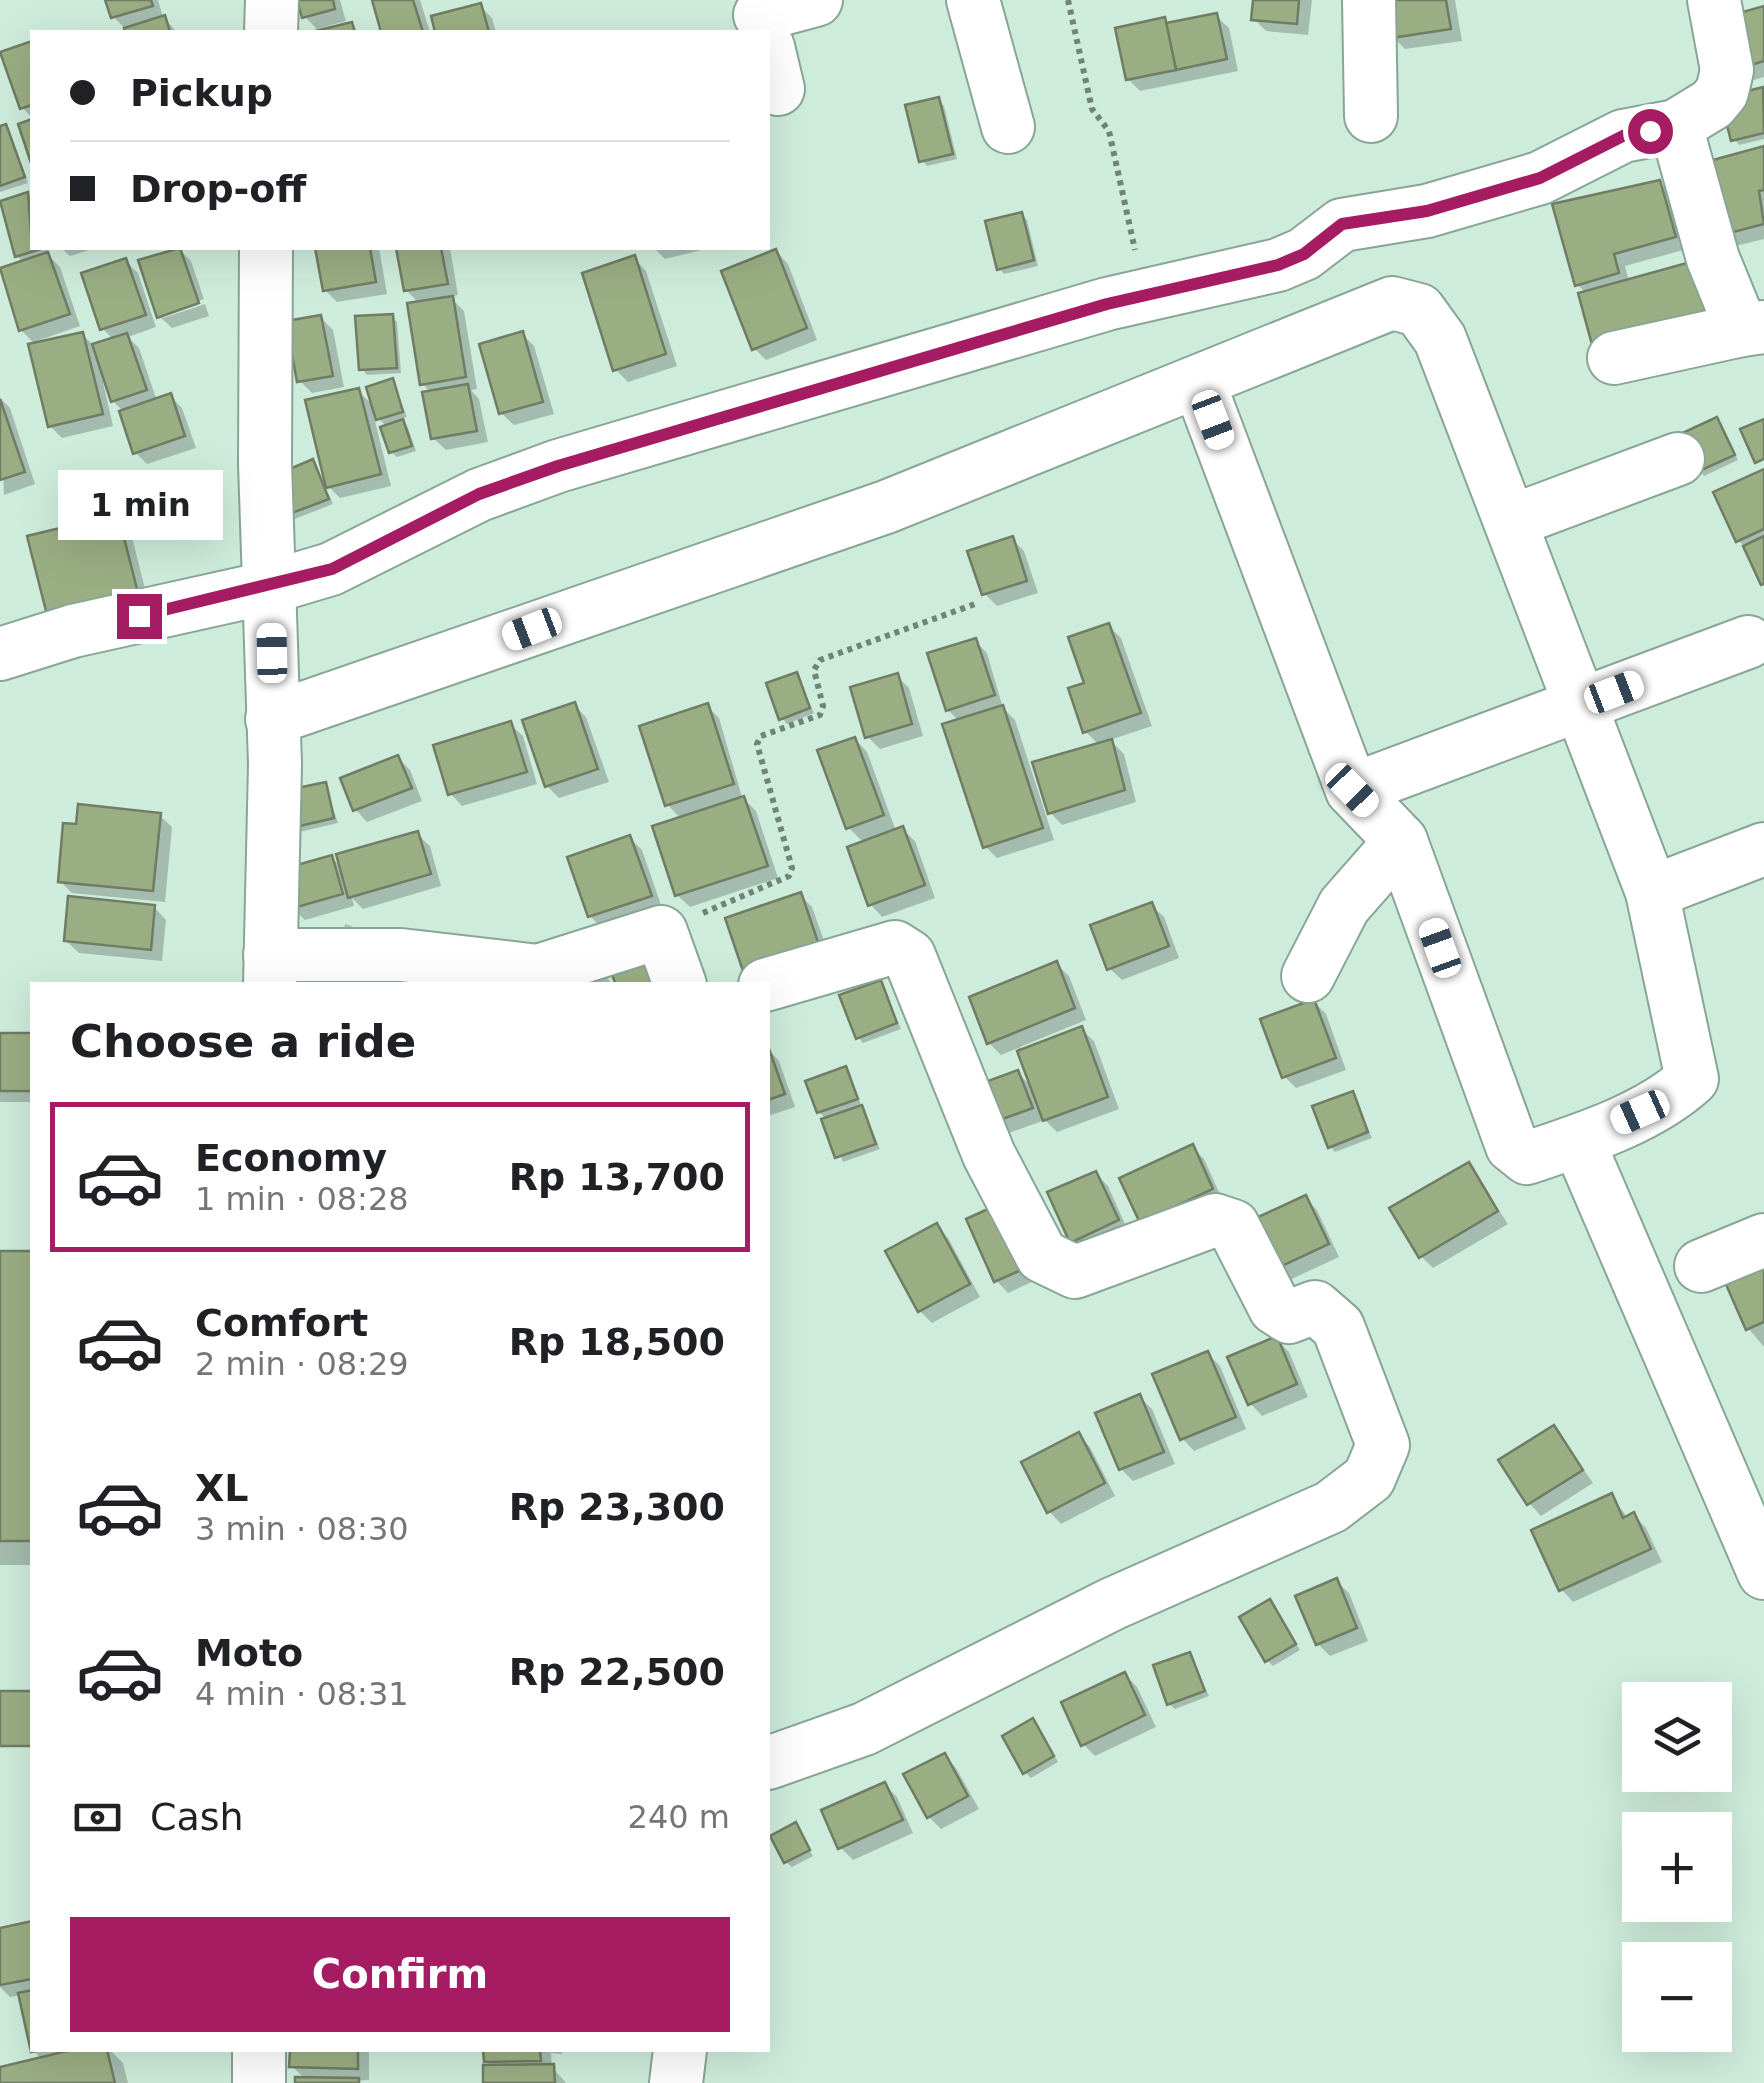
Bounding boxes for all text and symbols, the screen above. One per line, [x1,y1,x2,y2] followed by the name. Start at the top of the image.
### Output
[130,71,273,115] text: Pickup
[1628,109,1673,154] route start
[130,167,306,211] text: Drop-off
[1188,387,1238,453] car
[56,471,222,541] callout: 1 min
[90,486,191,524] text: 1 min
[117,594,162,639] route end
[499,604,565,654] car
[256,623,288,683] car
[1581,667,1647,717] car
[1320,758,1384,822] car
[1416,915,1464,981] car
[70,1015,416,1068] text: Choose a ride
[1606,1086,1674,1138] car
[75,1132,165,1222] icon: car
[195,1136,387,1180] text: Economy
[509,1155,725,1199] text: Rp 13,700
[195,1180,409,1218] text: 1 min · 08:28
[75,1297,165,1387] icon: car
[195,1301,368,1345] text: Comfort
[509,1320,725,1364] text: Rp 18,500
[195,1345,409,1383] text: 2 min · 08:29
[75,1462,165,1552] icon: car
[195,1466,249,1510] text: XL
[509,1485,725,1529] text: Rp 23,300
[195,1510,409,1548] text: 3 min · 08:30
[75,1627,165,1717] icon: car
[195,1631,303,1675] text: Moto
[509,1650,725,1694] text: Rp 22,500
[195,1675,409,1713] text: 4 min · 08:31
[1622,1682,1732,2052] map controls
[1622,1682,1732,1792] button: layers
[70,1790,125,1845] icon: cash
[150,1795,244,1839] text: Cash
[628,1798,730,1836] text: 240 m
[1622,1812,1732,1922] button: +
[70,1917,730,2032] button: Confirm
[1622,1942,1732,2052] button: −

